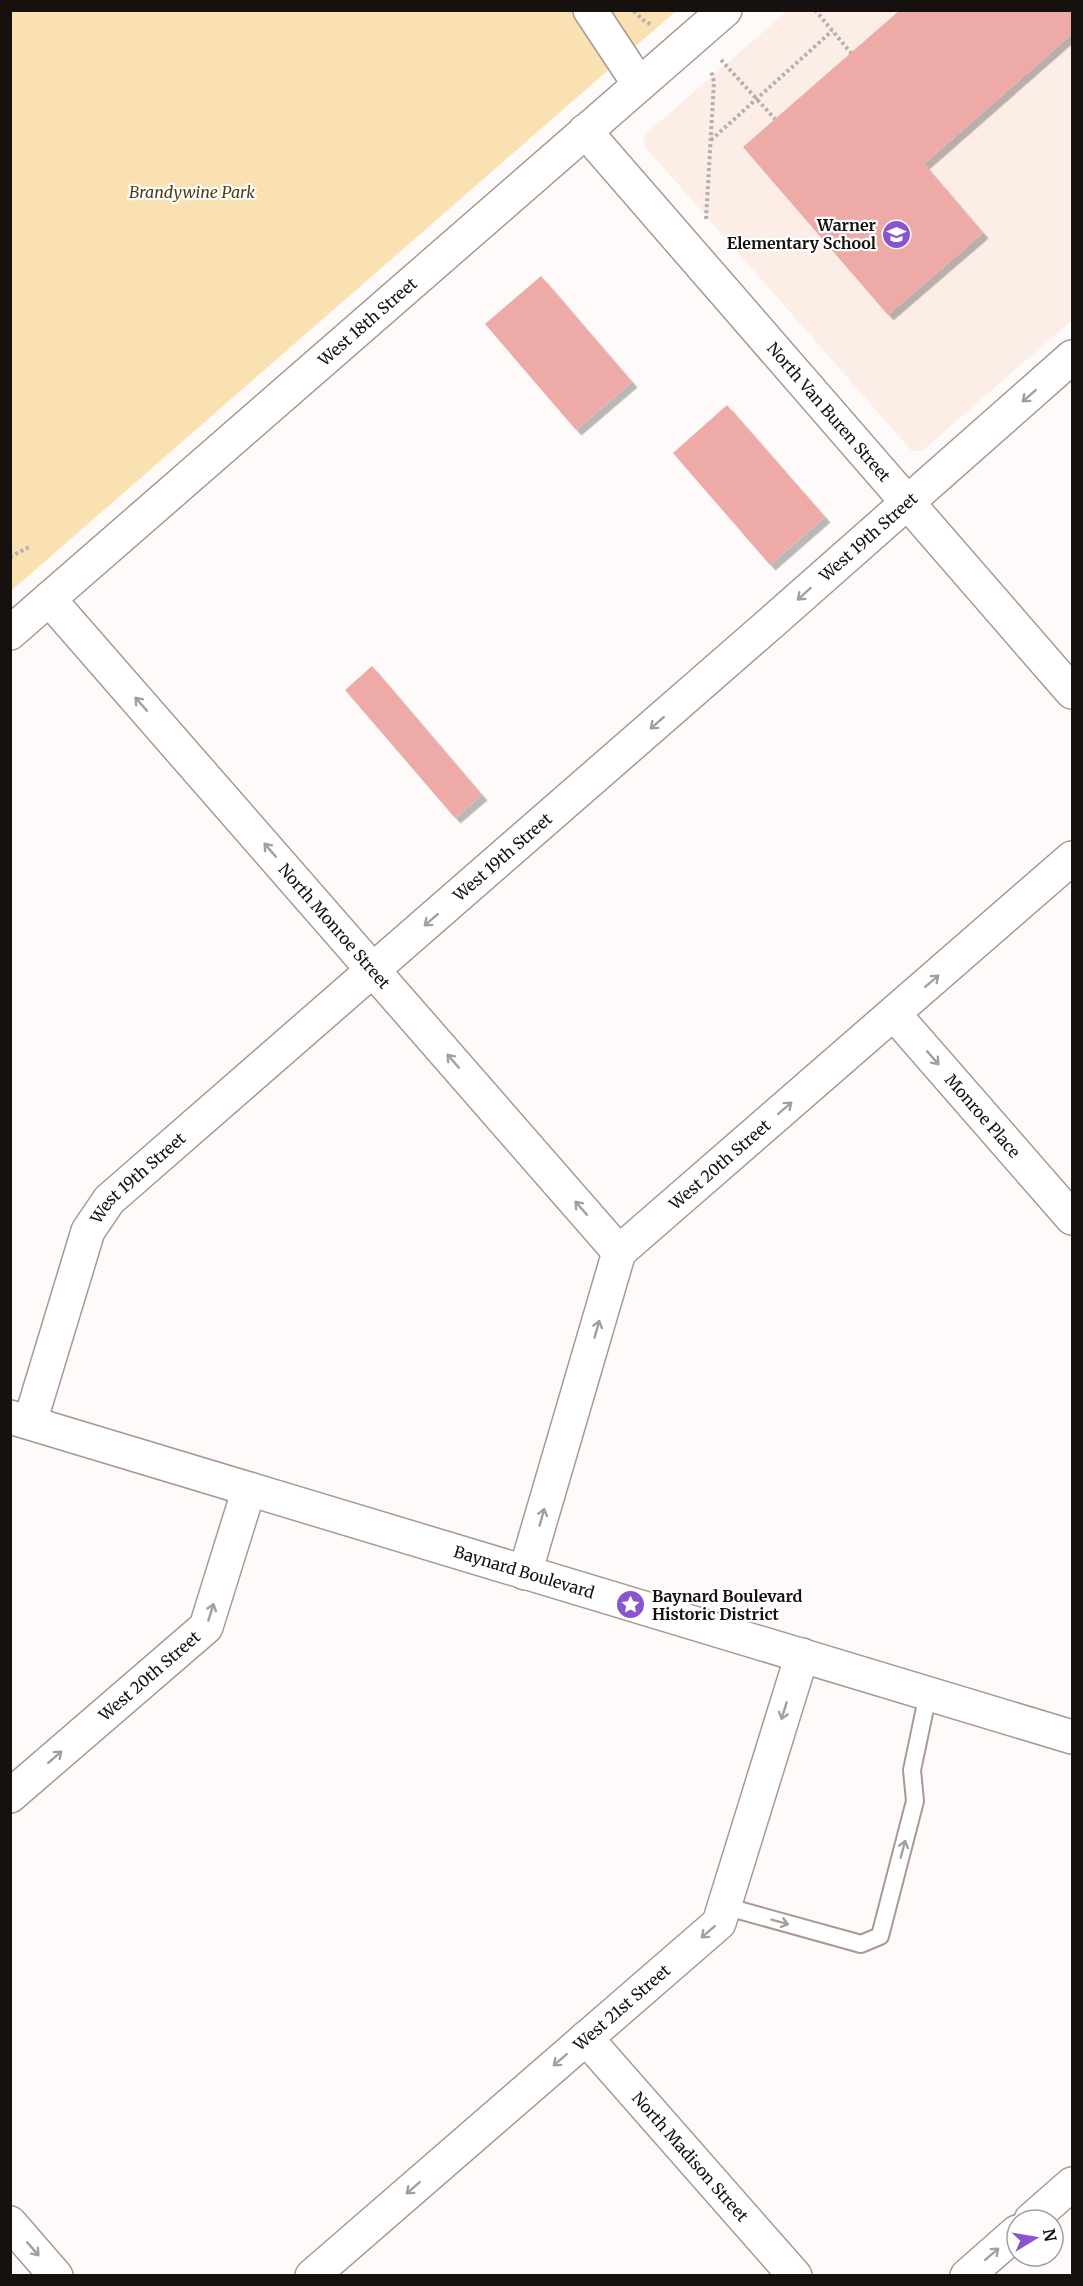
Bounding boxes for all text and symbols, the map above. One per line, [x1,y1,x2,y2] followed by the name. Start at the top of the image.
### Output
[129,182,255,202] park label: Brandywine Park
[727,215,877,253] place label: Warner Elementary School
[881,218,913,250] school or university icon: Warner Elementary School
[313,273,421,371] street label: West 18th Street
[763,338,895,486] street label: North Van Buren Street
[1021,389,1036,403] one-way arrow
[814,488,922,586] street label: West 19th Street
[797,587,812,601] one-way arrow
[134,697,148,712] one-way arrow
[650,716,665,730] one-way arrow
[448,808,556,906] street label: West 19th Street
[263,843,277,858] one-way arrow
[274,859,395,993] street label: North Monroe Street
[424,913,439,927] one-way arrow
[924,974,940,987] one-way arrow
[926,1050,940,1065] one-way arrow
[446,1053,460,1068] one-way arrow
[941,1070,1025,1162] street label: Monroe Place
[777,1102,793,1115] one-way arrow
[664,1114,775,1214] street label: West 20th Street
[85,1128,190,1228] street label: West 19th Street
[574,1201,588,1216] one-way arrow
[592,1320,603,1339] one-way arrow
[537,1508,548,1527] one-way arrow
[451,1541,597,1603] street label: Baynard Boulevard
[652,1586,803,1624] place label: Baynard Boulevard Historic District
[615,1589,647,1621] place icon: Baynard Boulevard Historic District
[206,1603,217,1622] one-way arrow
[94,1626,205,1726] street label: West 20th Street
[778,1701,789,1720] one-way arrow
[47,1751,63,1764] one-way arrow
[897,1839,909,1858] one-way arrow
[770,1916,789,1928] one-way arrow
[700,1925,716,1939] one-way arrow
[569,1960,675,2055] street label: West 21st Street
[553,2053,568,2067] one-way arrow
[628,2088,753,2226] street label: North Madison Street
[406,2181,421,2195] one-way arrow
[1005,2208,1065,2268] north arrow
[1039,2227,1061,2244] text: N
[27,2241,40,2257] one-way arrow
[984,2247,1000,2260] one-way arrow

